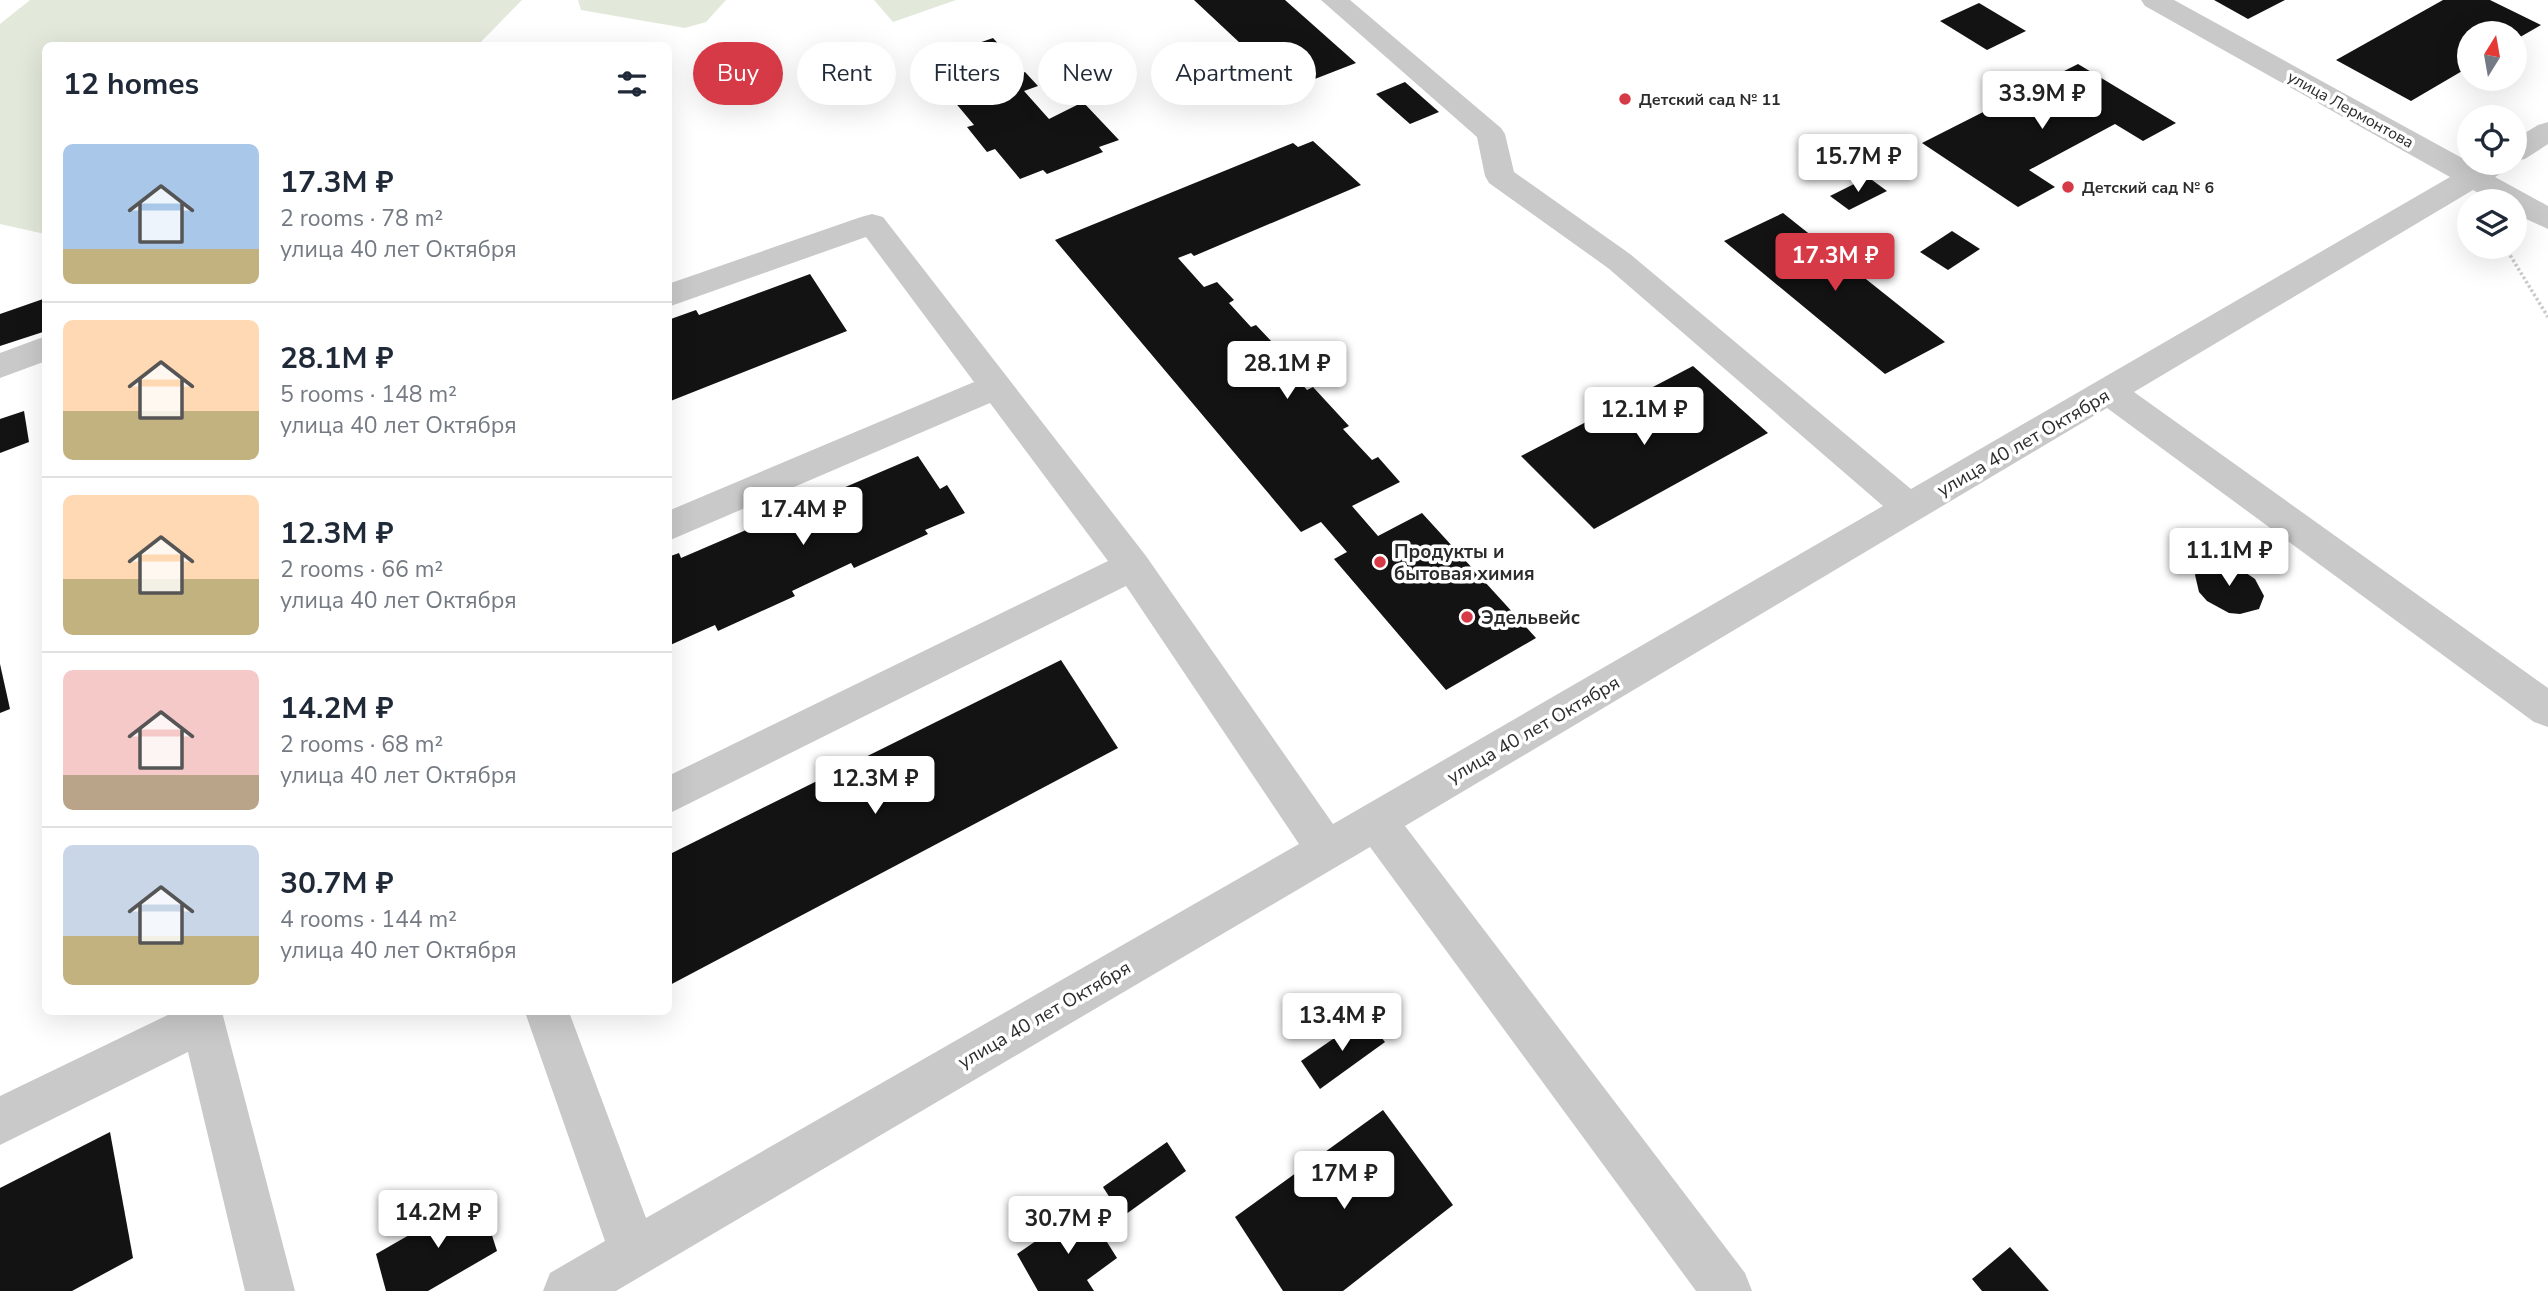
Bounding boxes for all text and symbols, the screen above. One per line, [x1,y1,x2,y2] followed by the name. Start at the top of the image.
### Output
[2457,21,2527,91] north arrow
[2457,21,2527,259] map controls
[693,42,783,105] chip: Buy
[797,42,896,105] chip: Rent
[910,42,1024,105] chip: Filters
[1038,42,1137,105] chip: New
[1151,42,1316,105] chip: Apartment
[63,64,199,105] text: 12 homes
[613,65,651,103] icon: filters
[2283,66,2418,154] street label: улица Лермонтова
[1977,72,2107,131] pin: 33.9M ₽
[1998,78,2086,109] text: 33.9M ₽
[1639,89,1781,111] place label: Детский сад № 11
[1617,91,1633,107] marker: Детский сад № 11
[2457,105,2527,175] button: locate
[1793,134,1923,194] pin: 15.7M ₽
[1814,141,1902,172] text: 15.7M ₽
[280,162,394,203] text: 17.3M ₽
[119,172,203,256] icon: home
[2082,177,2214,199] place label: Детский сад № 6
[2060,179,2076,195] marker: Детский сад № 6
[2457,189,2527,259] button: layers
[280,203,443,234] text: 2 rooms · 78 m²
[1770,233,1900,293] pin: 17.3M ₽
[280,234,517,265] text: улица 40 лет Октября
[1791,240,1879,271] text: 17.3M ₽
[280,338,394,379] text: 28.1M ₽
[1222,342,1352,401] pin: 28.1M ₽
[119,348,203,432] icon: home
[1243,348,1331,379] text: 28.1M ₽
[280,379,457,410] text: 5 rooms · 148 m²
[1932,383,2115,503] street label: улица 40 лет Октября
[1579,388,1709,447] pin: 12.1M ₽
[1600,394,1688,425] text: 12.1M ₽
[280,410,517,441] text: улица 40 лет Октября
[738,488,868,547] pin: 17.4M ₽
[759,494,847,525] text: 17.4M ₽
[280,513,394,554] text: 12.3M ₽
[119,523,203,607] icon: home
[2164,528,2294,588] pin: 11.1M ₽
[2185,535,2273,566] text: 11.1M ₽
[1394,539,1535,587] place label: Продукты и бытовая химия
[280,554,443,585] text: 2 rooms · 66 m²
[1372,554,1388,570] marker: Продукты и бытовая химия
[280,585,517,616] text: улица 40 лет Октября
[1481,605,1580,631] place label: Эдельвейс
[1459,609,1475,625] marker: Эдельвейс
[1442,670,1625,790] street label: улица 40 лет Октября
[280,688,394,729] text: 14.2M ₽
[119,698,203,782] icon: home
[280,729,443,760] text: 2 rooms · 68 m²
[810,756,940,816] pin: 12.3M ₽
[280,760,517,791] text: улица 40 лет Октября
[831,763,919,794] text: 12.3M ₽
[280,863,394,904] text: 30.7M ₽
[119,873,203,957] icon: home
[280,904,457,935] text: 4 rooms · 144 m²
[280,935,517,966] text: улица 40 лет Октября
[953,955,1136,1075] street label: улица 40 лет Октября
[1277,993,1407,1053] pin: 13.4M ₽
[1298,1000,1386,1031] text: 13.4M ₽
[1295,1152,1393,1211] pin: 17M ₽
[1310,1158,1378,1189] text: 17M ₽
[373,1190,503,1250] pin: 14.2M ₽
[1003,1196,1133,1256] pin: 30.7M ₽
[394,1197,482,1228] text: 14.2M ₽
[1024,1203,1112,1234] text: 30.7M ₽

